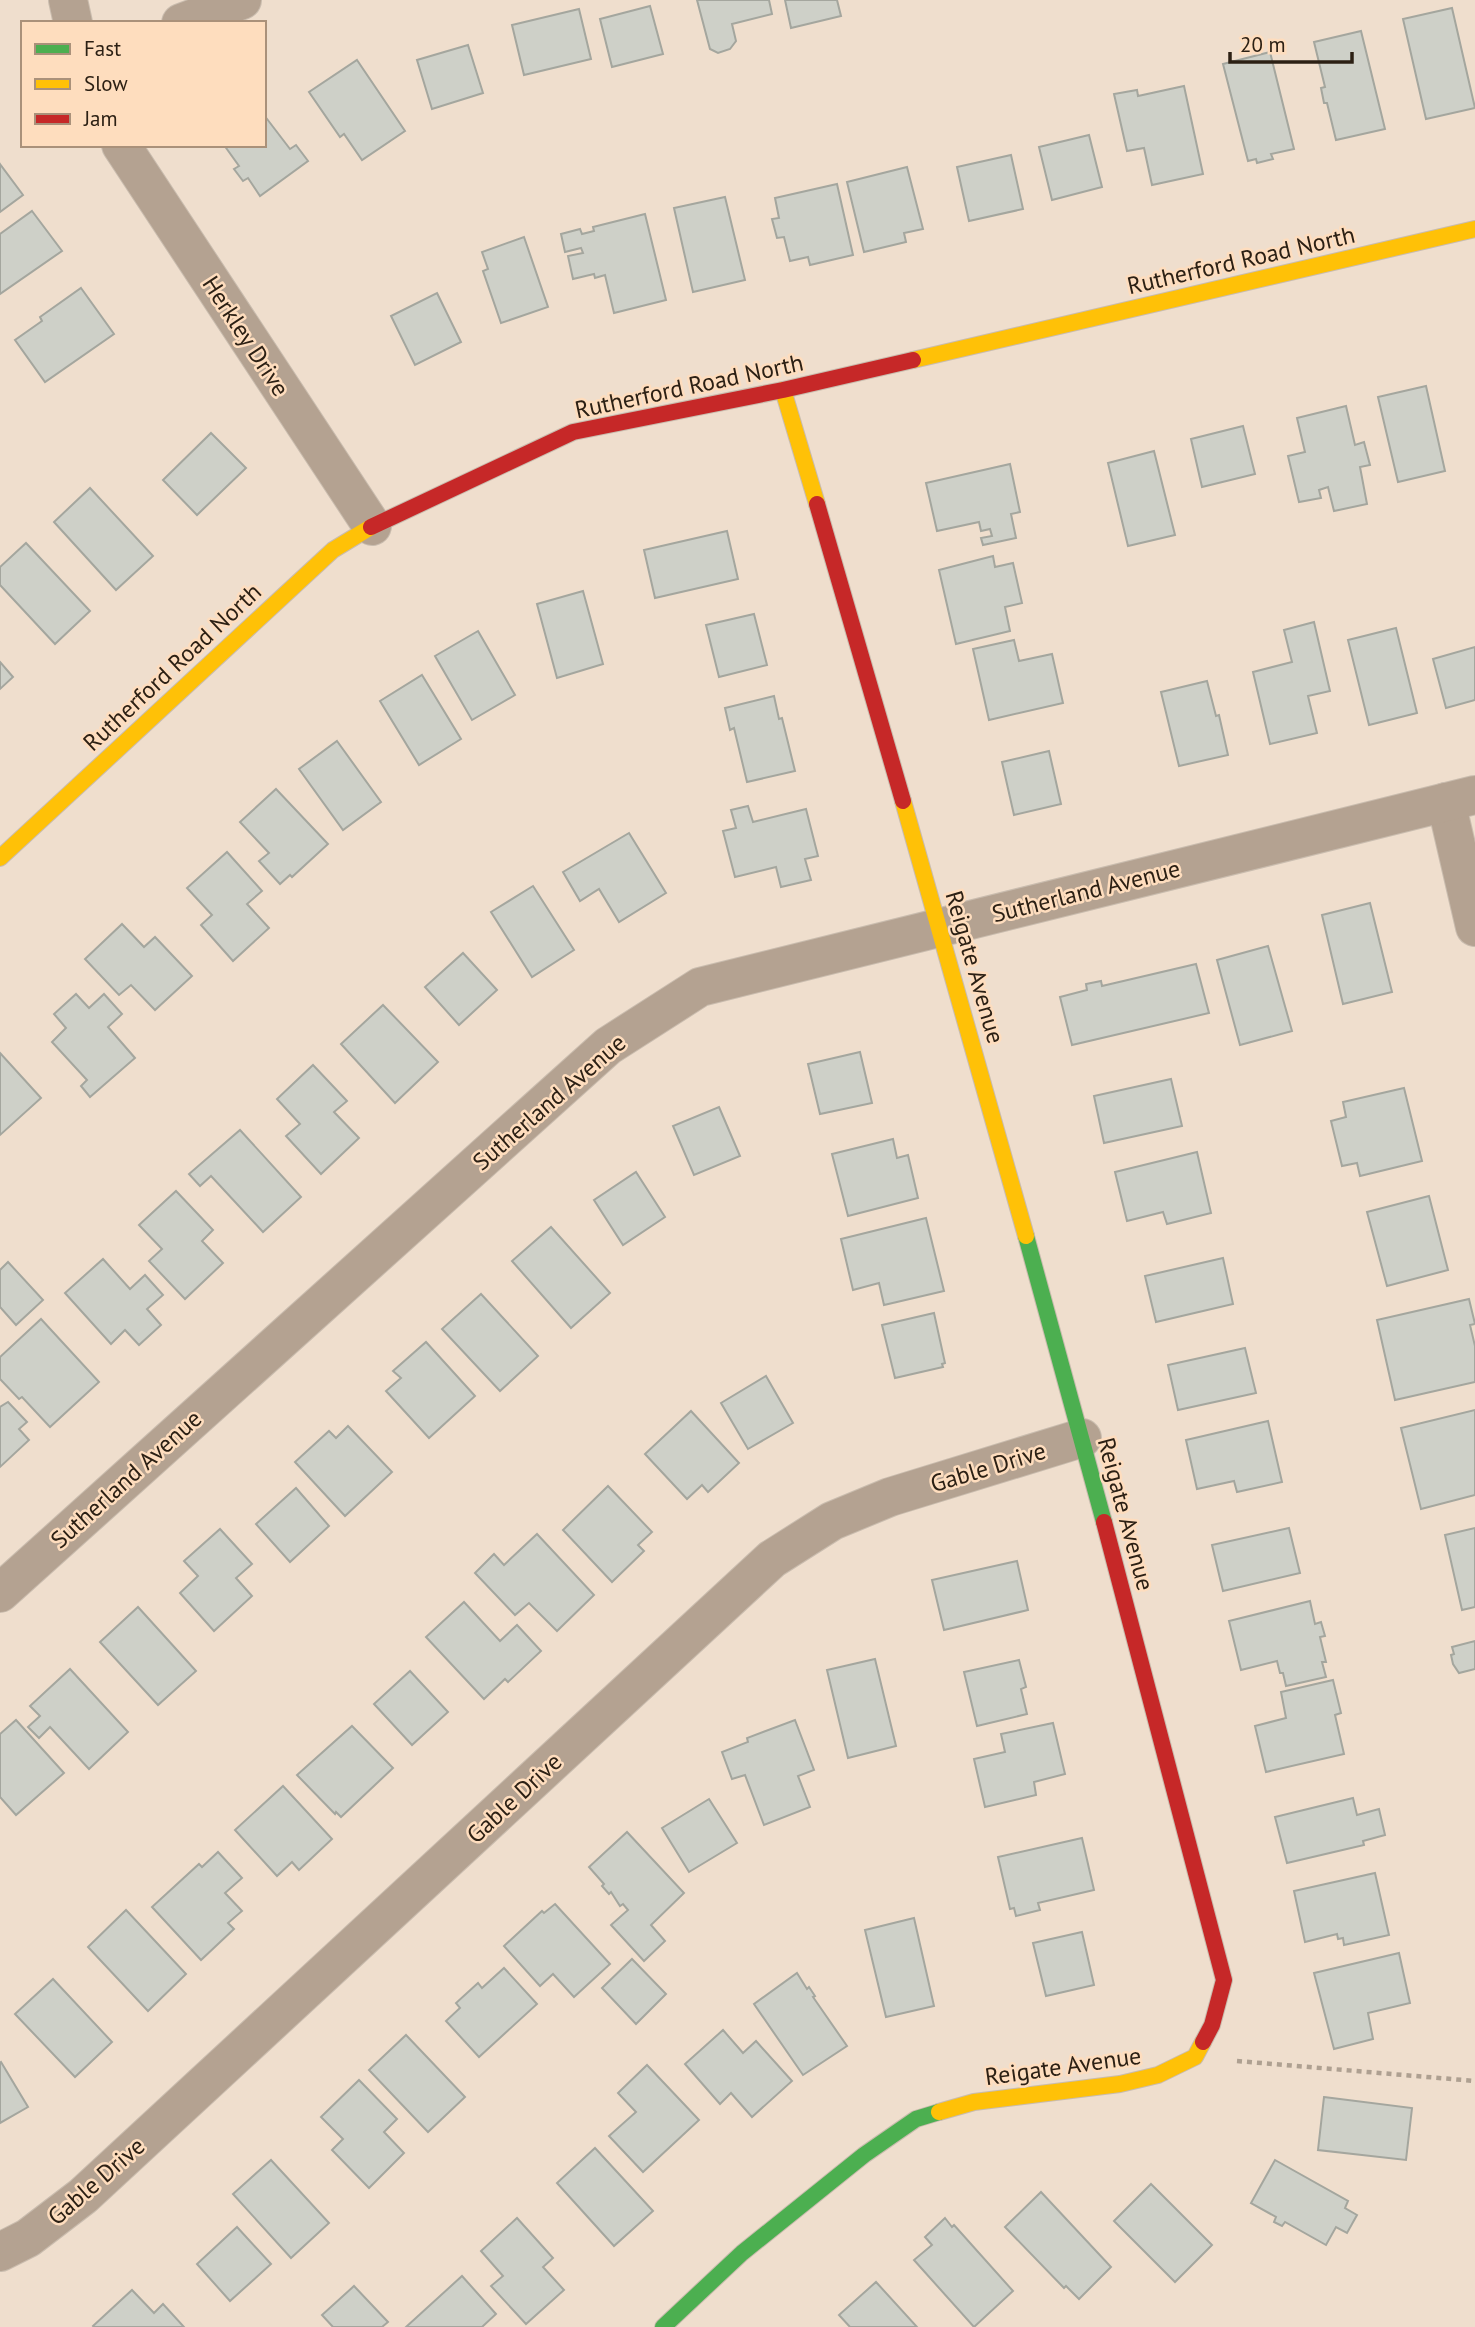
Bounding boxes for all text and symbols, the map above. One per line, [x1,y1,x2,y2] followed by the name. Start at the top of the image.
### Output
[21,21,266,147] legend
[1230,21,1352,65] scale bar
[1240,31,1286,58] text: 20 m
[84,35,121,62] text: Fast
[84,70,128,97] text: Slow
[83,105,118,132] text: Jam
[1124,219,1358,301] street label: Rutherford Road North
[196,270,296,402] street label: Herkley Drive
[572,347,806,425] street label: Rutherford Road North
[76,576,268,758] street label: Rutherford Road North
[989,853,1183,929] street label: Sutherland Avenue
[938,887,1012,1047] street label: Reigate Avenue
[466,1027,632,1177] street label: Sutherland Avenue
[44,1403,208,1555] street label: Sutherland Avenue
[1091,1434,1161,1594] street label: Reigate Avenue
[927,1435,1049,1499] street label: Gable Drive
[460,1746,568,1850] street label: Gable Drive
[983,2040,1143,2092] street label: Reigate Avenue
[41,2130,151,2232] street label: Gable Drive

